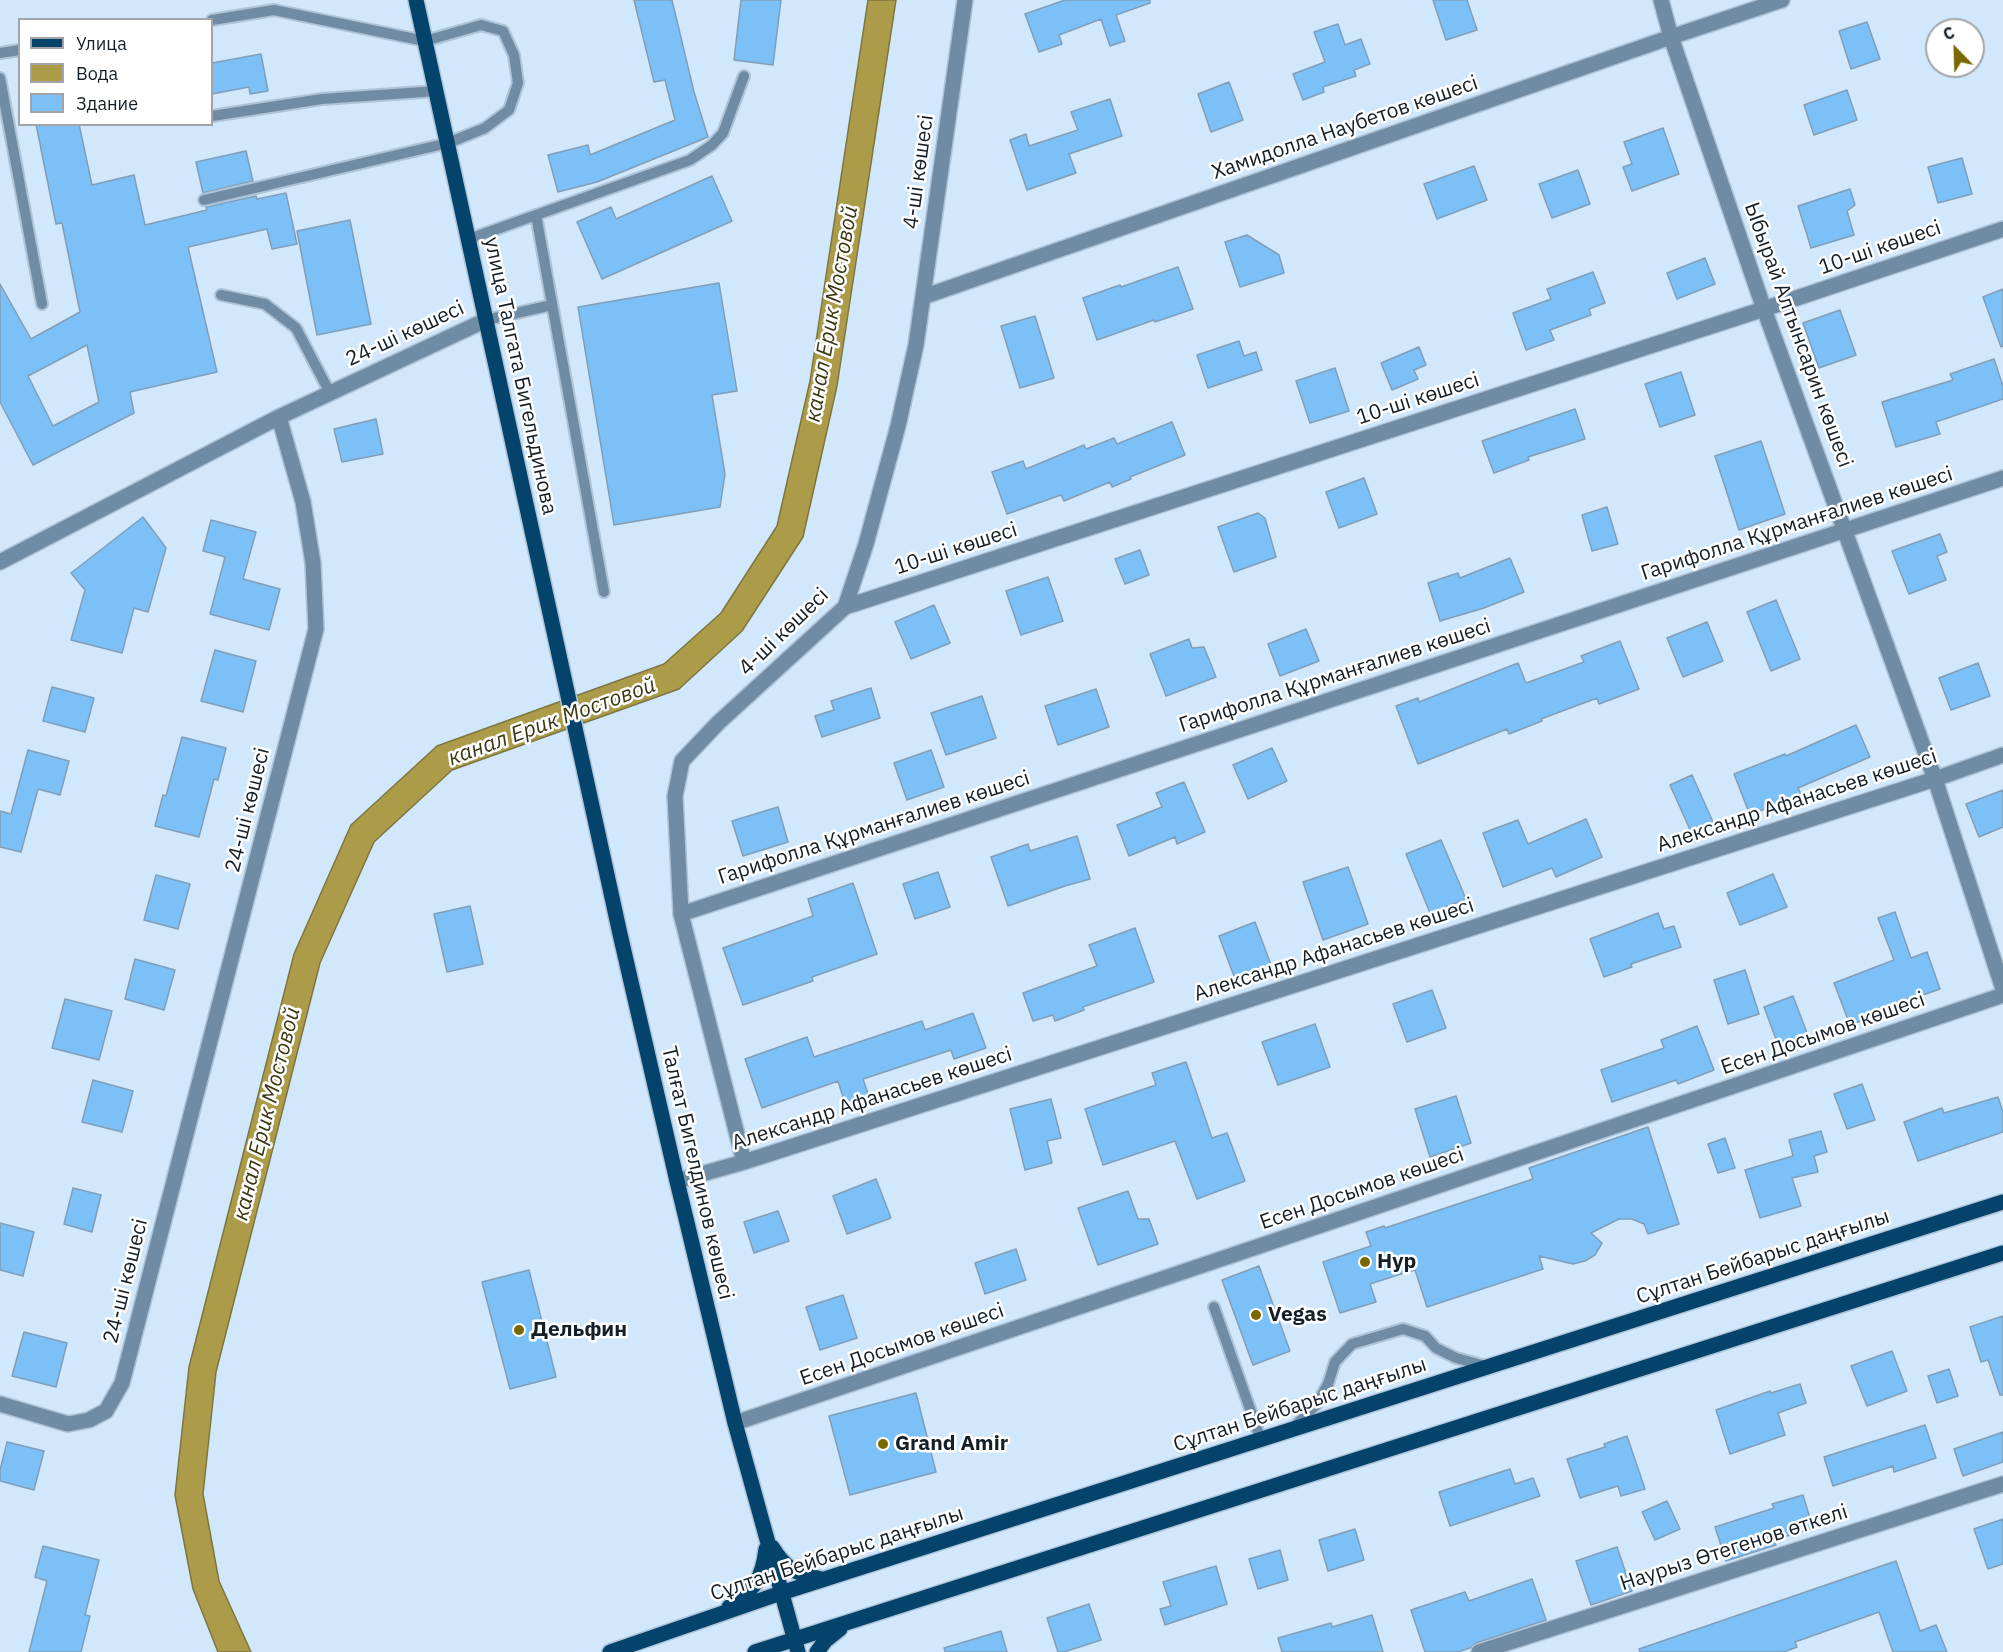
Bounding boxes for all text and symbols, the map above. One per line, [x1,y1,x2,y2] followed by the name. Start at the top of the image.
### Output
[18,18,213,126] legend
[1925,18,1985,78] north arrow
[1940,22,1957,45] text: С
[76,32,127,55] text: Улица
[76,62,118,85] text: Вода
[1209,71,1481,185] street label: Хамидолла Наубетов көшесі
[76,92,138,115] text: Здание
[899,113,939,231] street label: 4-ші көшесі
[1738,199,1858,471] street label: Ыбырай Алтынсарин көшесі
[800,204,864,424] water label: канал Ерик Мостовой
[1816,215,1944,281] street label: 10-ші көшесі
[478,235,562,517] street label: улица Талгата Бигельдинова
[342,296,468,372] street label: 24-ші көшесі
[1353,367,1483,431] street label: 10-ші көшесі
[1638,462,1956,586] street label: Гарифолла Құрманғалиев көшесі
[891,517,1021,581] street label: 10-ші көшесі
[734,583,834,681] street label: 4-ші көшесі
[1176,614,1494,738] street label: Гарифолла Құрманғалиев көшесі
[445,672,659,772] water label: канал Ерик Мостовой
[1654,744,1940,858] street label: Александр Афанасьев көшесі
[220,745,276,875] street label: 24-ші көшесі
[715,766,1033,890] street label: Гарифолла Құрманғалиев көшесі
[1191,893,1477,1007] street label: Александр Афанасьев көшесі
[1718,987,1928,1081] street label: Есен Досымов көшесі
[228,1005,306,1223] water label: канал Ерик Мостовой
[729,1042,1015,1156] street label: Александр Афанасьев көшесі
[656,1044,738,1302] street label: Талғат Бигелдинов көшесі
[1257,1142,1467,1236] street label: Есен Досымов көшесі
[1633,1204,1893,1310] street label: Сұлтан Бейбарыс даңғылы
[98,1216,154,1346] street label: 24-ші көшесі
[1377,1249,1416,1275] place label: Нур
[1358,1255,1372,1269] marker: Нур
[797,1298,1007,1392] street label: Есен Досымов көшесі
[1268,1302,1327,1328] place label: Vegas
[1249,1308,1263,1322] marker: Vegas
[531,1317,627,1343] place label: Дельфин
[512,1323,526,1337] marker: Дельфин
[1170,1352,1430,1458] street label: Сұлтан Бейбарыс даңғылы
[895,1431,1008,1457] place label: Grand Amir
[876,1437,890,1451] marker: Grand Amir
[1617,1499,1851,1597] street label: Наурыз Өтегенов өткелі
[707,1501,967,1607] street label: Сұлтан Бейбарыс даңғылы

